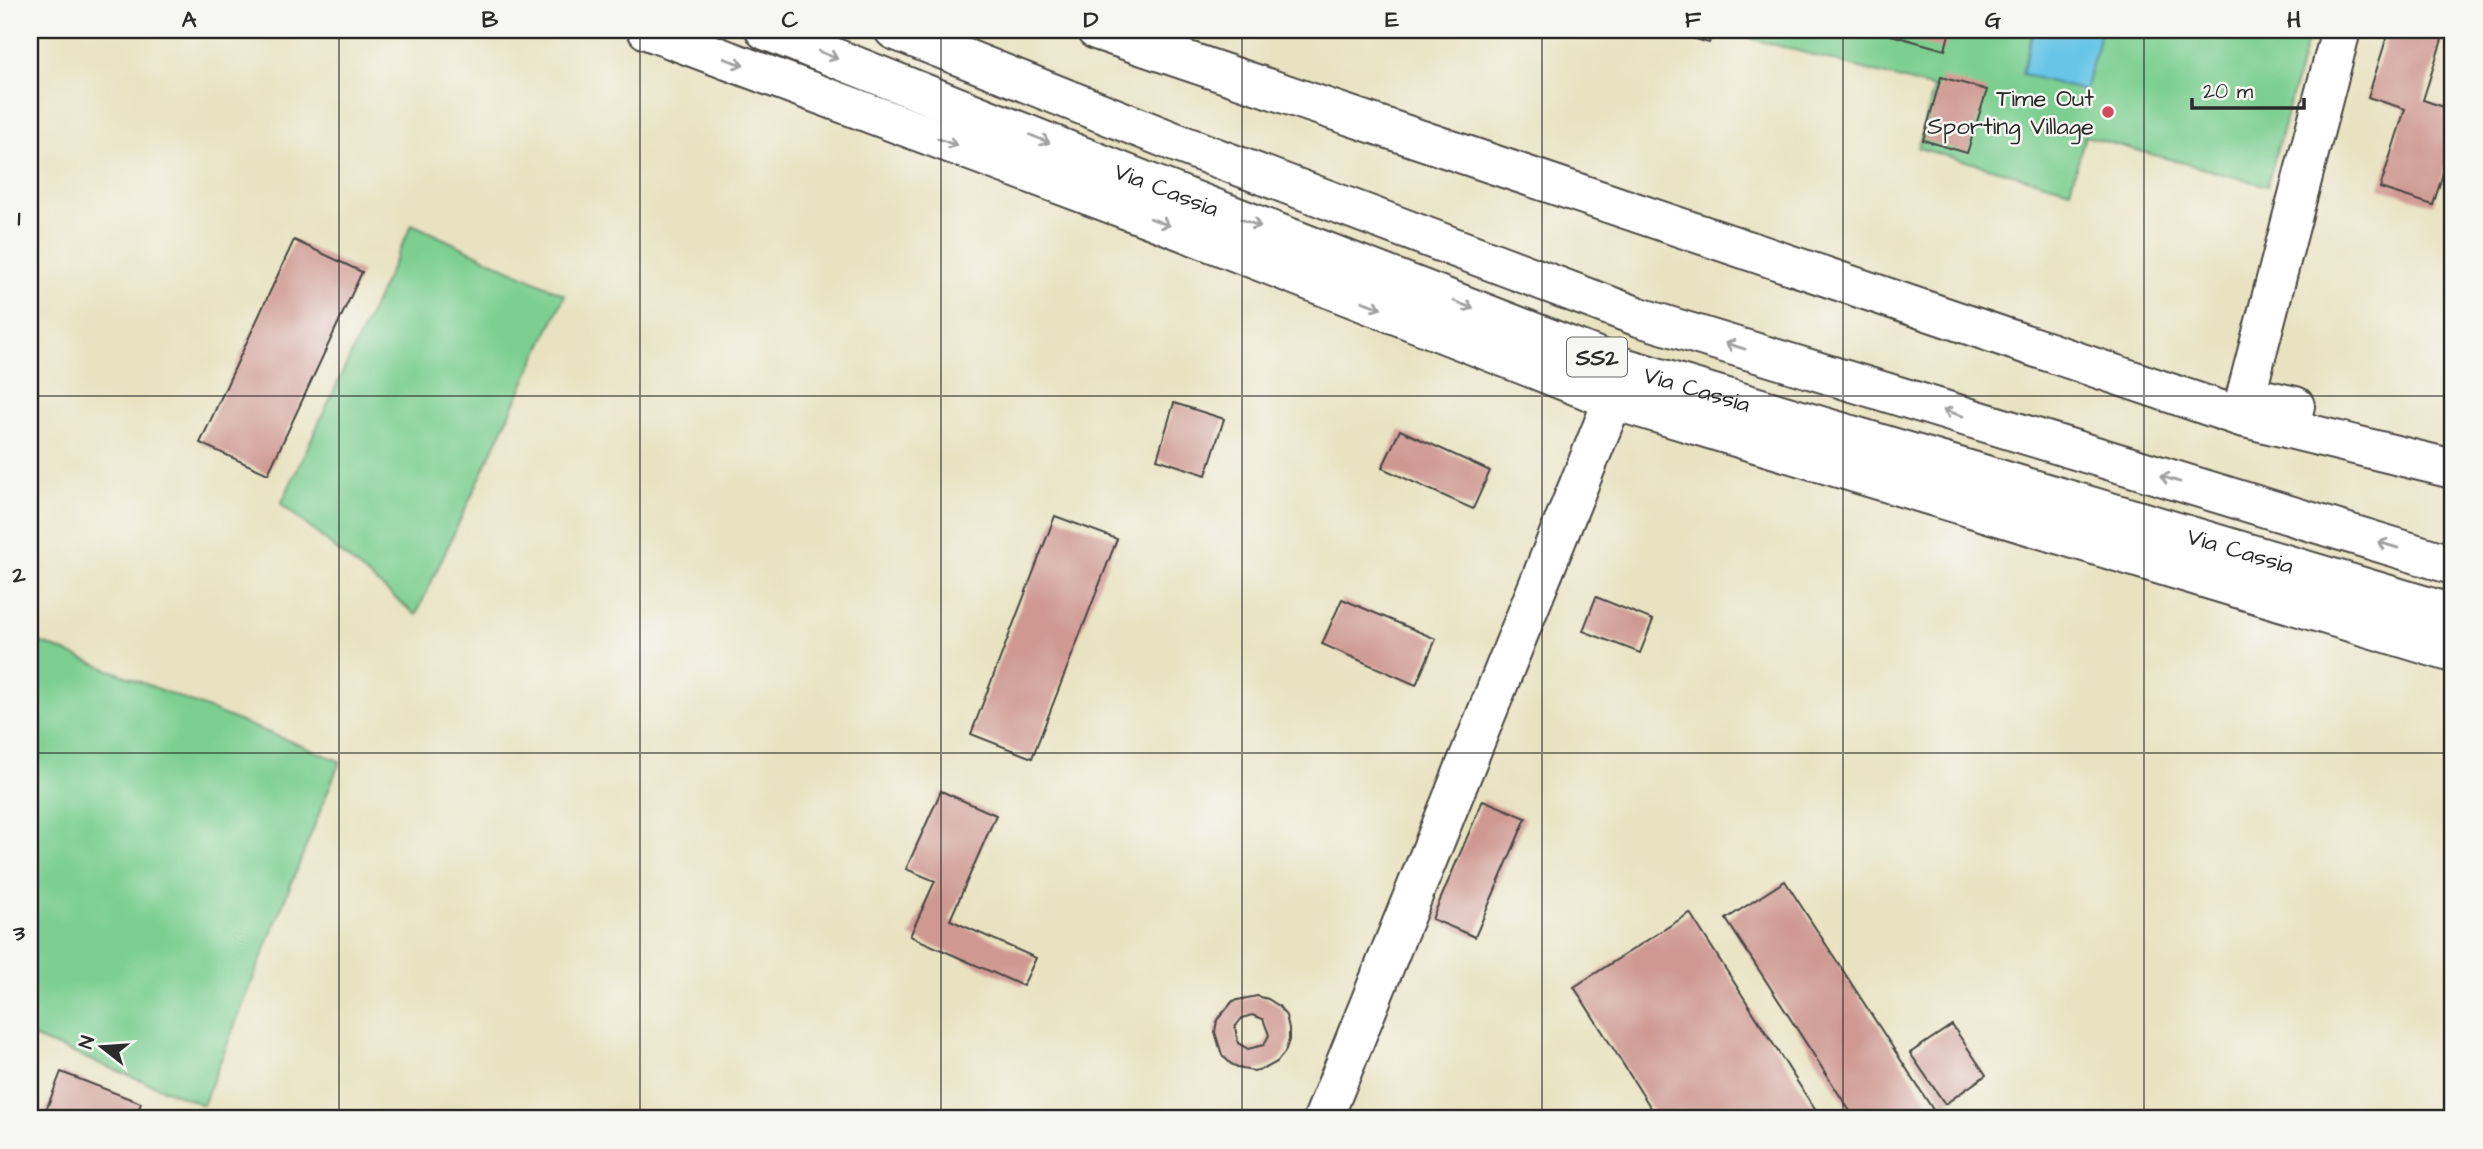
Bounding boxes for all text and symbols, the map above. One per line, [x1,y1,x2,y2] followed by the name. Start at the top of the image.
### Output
[182,4,197,36] text: A
[482,4,499,36] text: B
[782,4,799,36] text: C
[1084,4,1099,36] text: D
[1385,4,1399,36] text: E
[1685,4,1702,36] text: F
[1985,4,2001,36] text: G
[2287,4,2301,36] text: H
[817,50,839,63] one-way arrow
[722,57,744,70] one-way arrow
[2192,66,2304,110] scale bar
[2203,77,2254,106] text: 20 m
[1927,82,2094,145] place label: Time Out Sporting Village
[2100,104,2116,120] marker: Time Out Sporting Village
[1028,134,1050,147] one-way arrow
[935,137,957,149] one-way arrow
[1109,155,1223,226] street label: Via Cassia
[18,202,21,234] text: 1
[1148,217,1170,230] one-way arrow
[1240,217,1262,230] one-way arrow
[1360,300,1382,313] one-way arrow
[1452,300,1474,312] one-way arrow
[1567,338,1627,376] road number: SS2
[1724,339,1746,352] one-way arrow
[1639,358,1754,422] street label: Via Cassia
[1942,405,1964,418] one-way arrow
[2160,471,2182,484] one-way arrow
[2183,520,2298,584] street label: Via Cassia
[2377,537,2399,550] one-way arrow
[11,559,26,591] text: 2
[12,917,25,949] text: 3
[66,1012,136,1082] north arrow
[73,1033,102,1052] text: N

